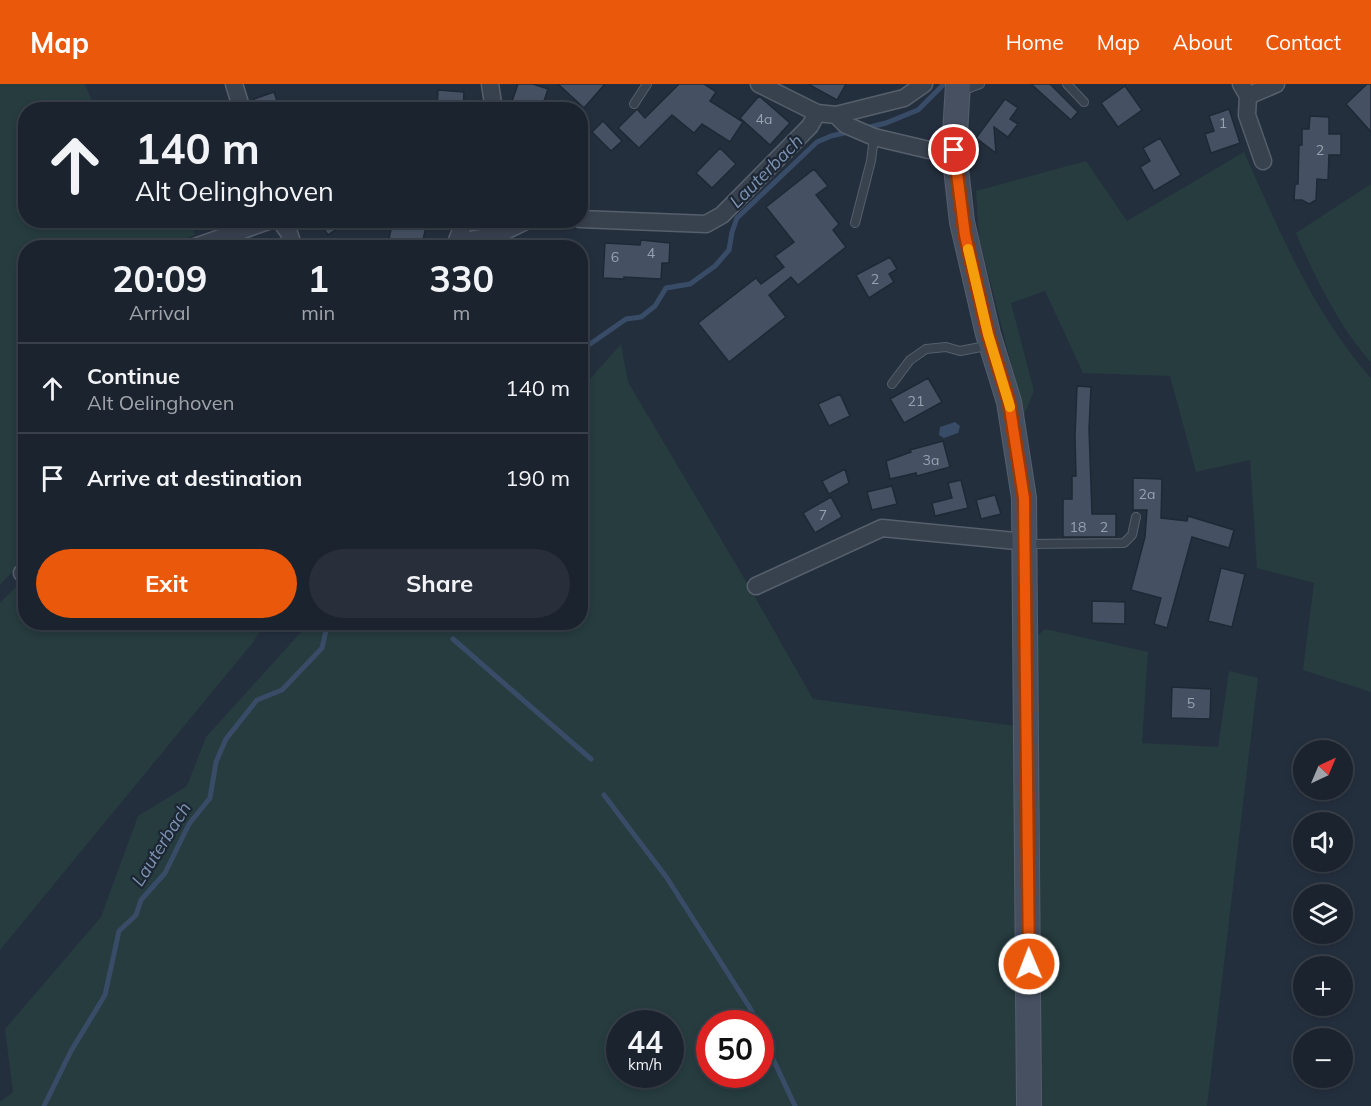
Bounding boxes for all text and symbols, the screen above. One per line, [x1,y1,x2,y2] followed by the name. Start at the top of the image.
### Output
[30,25,89,60] text: Map
[1006,29,1064,55] text: Home
[1097,29,1140,55] text: Map
[1173,29,1232,55] text: About
[1265,29,1341,55] text: Contact
[756,110,772,128] house number: 4a
[1219,114,1227,132] house number: 1
[135,122,260,175] text: 140 m
[928,124,979,175] pin
[36,126,114,204] icon: ahead
[724,129,808,213] water label: Lauterbach
[937,133,970,166] icon: arrive
[1316,141,1324,159] house number: 2
[135,174,334,208] text: Alt Oelinghoven
[647,244,656,262] house number: 4
[611,248,619,266] house number: 6
[112,256,207,301] text: 20:09
[307,256,329,301] text: 1
[429,256,494,301] text: 330
[871,270,879,288] house number: 2
[129,300,190,325] text: Arrival
[301,300,335,325] text: min
[453,300,470,325] text: m
[87,362,180,390] text: Continue
[36,372,69,405] icon: ahead
[505,374,570,402] text: 140 m
[87,390,234,415] text: Alt Oelinghoven
[908,392,924,410] house number: 21
[923,451,939,469] house number: 3a
[36,462,69,495] icon: arrive
[87,464,302,492] text: Arrive at destination
[505,464,570,492] text: 190 m
[1139,485,1155,503] house number: 2a
[819,506,827,524] house number: 7
[1070,518,1086,536] house number: 18
[1100,518,1108,536] house number: 2
[36,549,297,618] button: Exit
[309,549,570,618] button: Share
[1187,694,1195,712] house number: 5
[1293,740,1353,800] north arrow
[1293,740,1353,1088] map controls
[126,798,196,890] water label: Lauterbach
[1293,812,1353,872] button: sound
[1293,884,1353,944] button: layers
[997,932,1061,996] position arrow
[1293,956,1353,1016] button: +
[696,1010,774,1088] speed limit sign: 50
[627,1023,663,1061] text: 44
[1293,1028,1353,1088] button: −
[628,1055,662,1074] text: km/h

